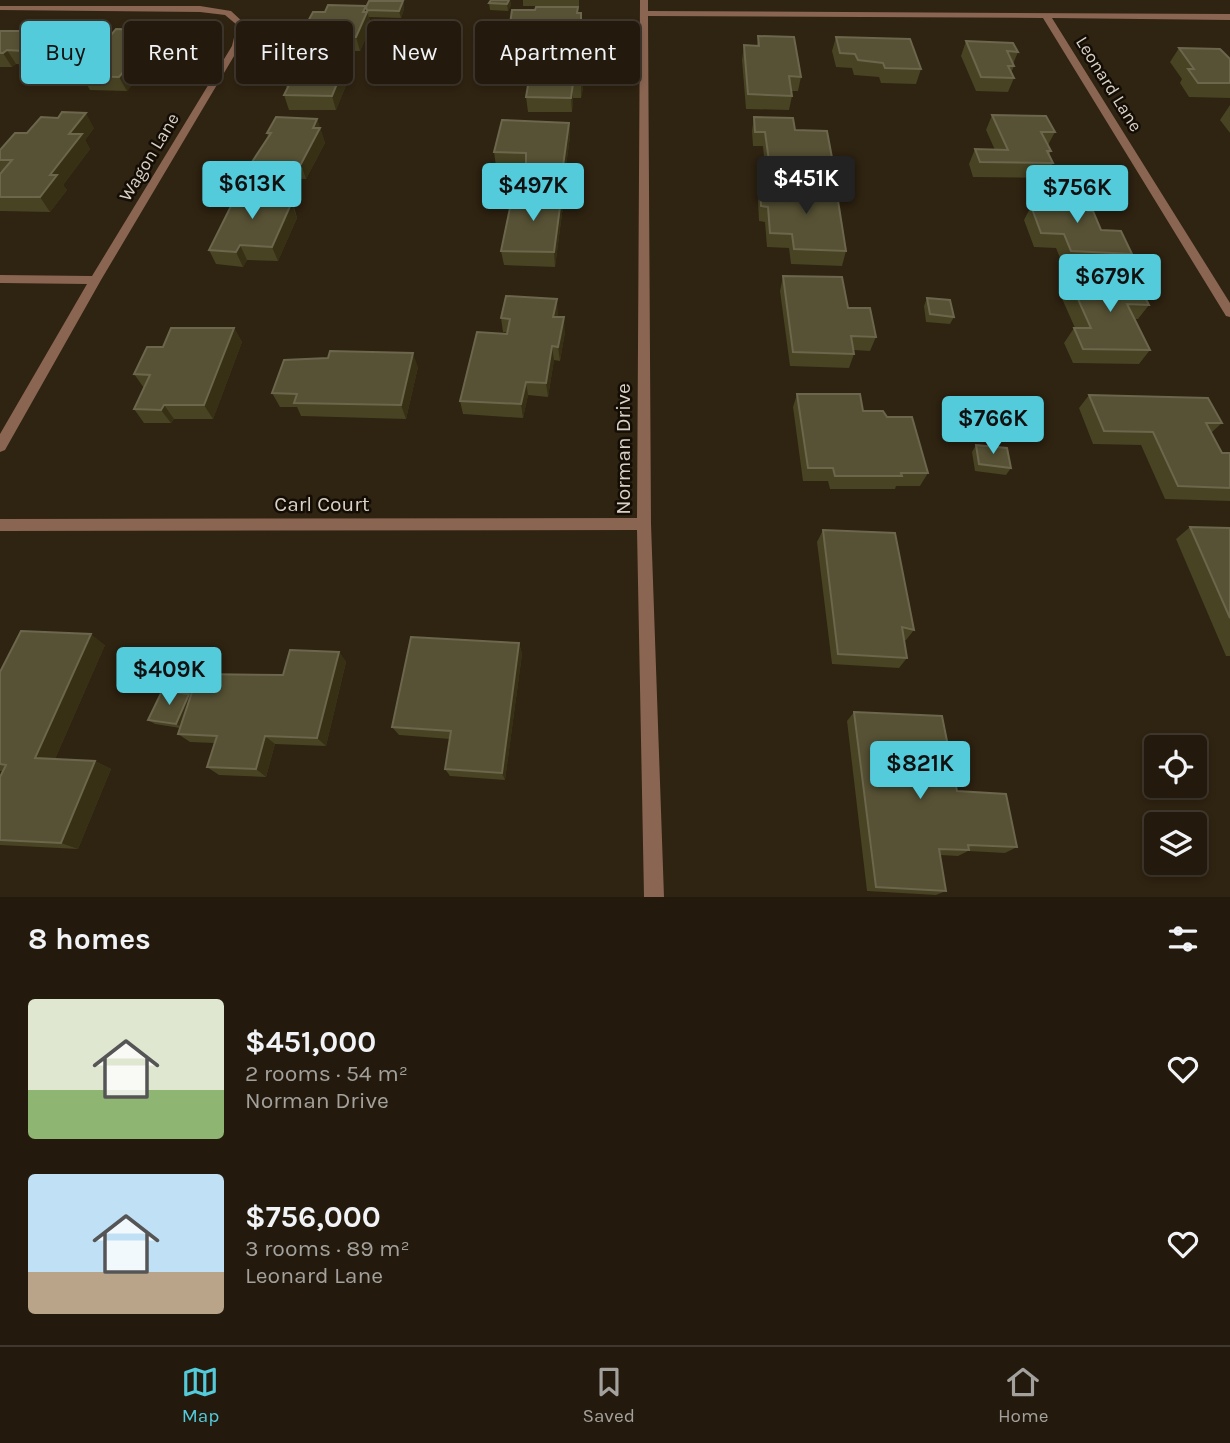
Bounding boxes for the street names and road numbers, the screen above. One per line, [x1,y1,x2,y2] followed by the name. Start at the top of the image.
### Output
[1071,32,1147,136] street label: Leonard Lane
[114,109,184,205] street label: Wagon Lane
[611,383,635,515] street label: Norman Drive
[274,492,370,516] street label: Carl Court

